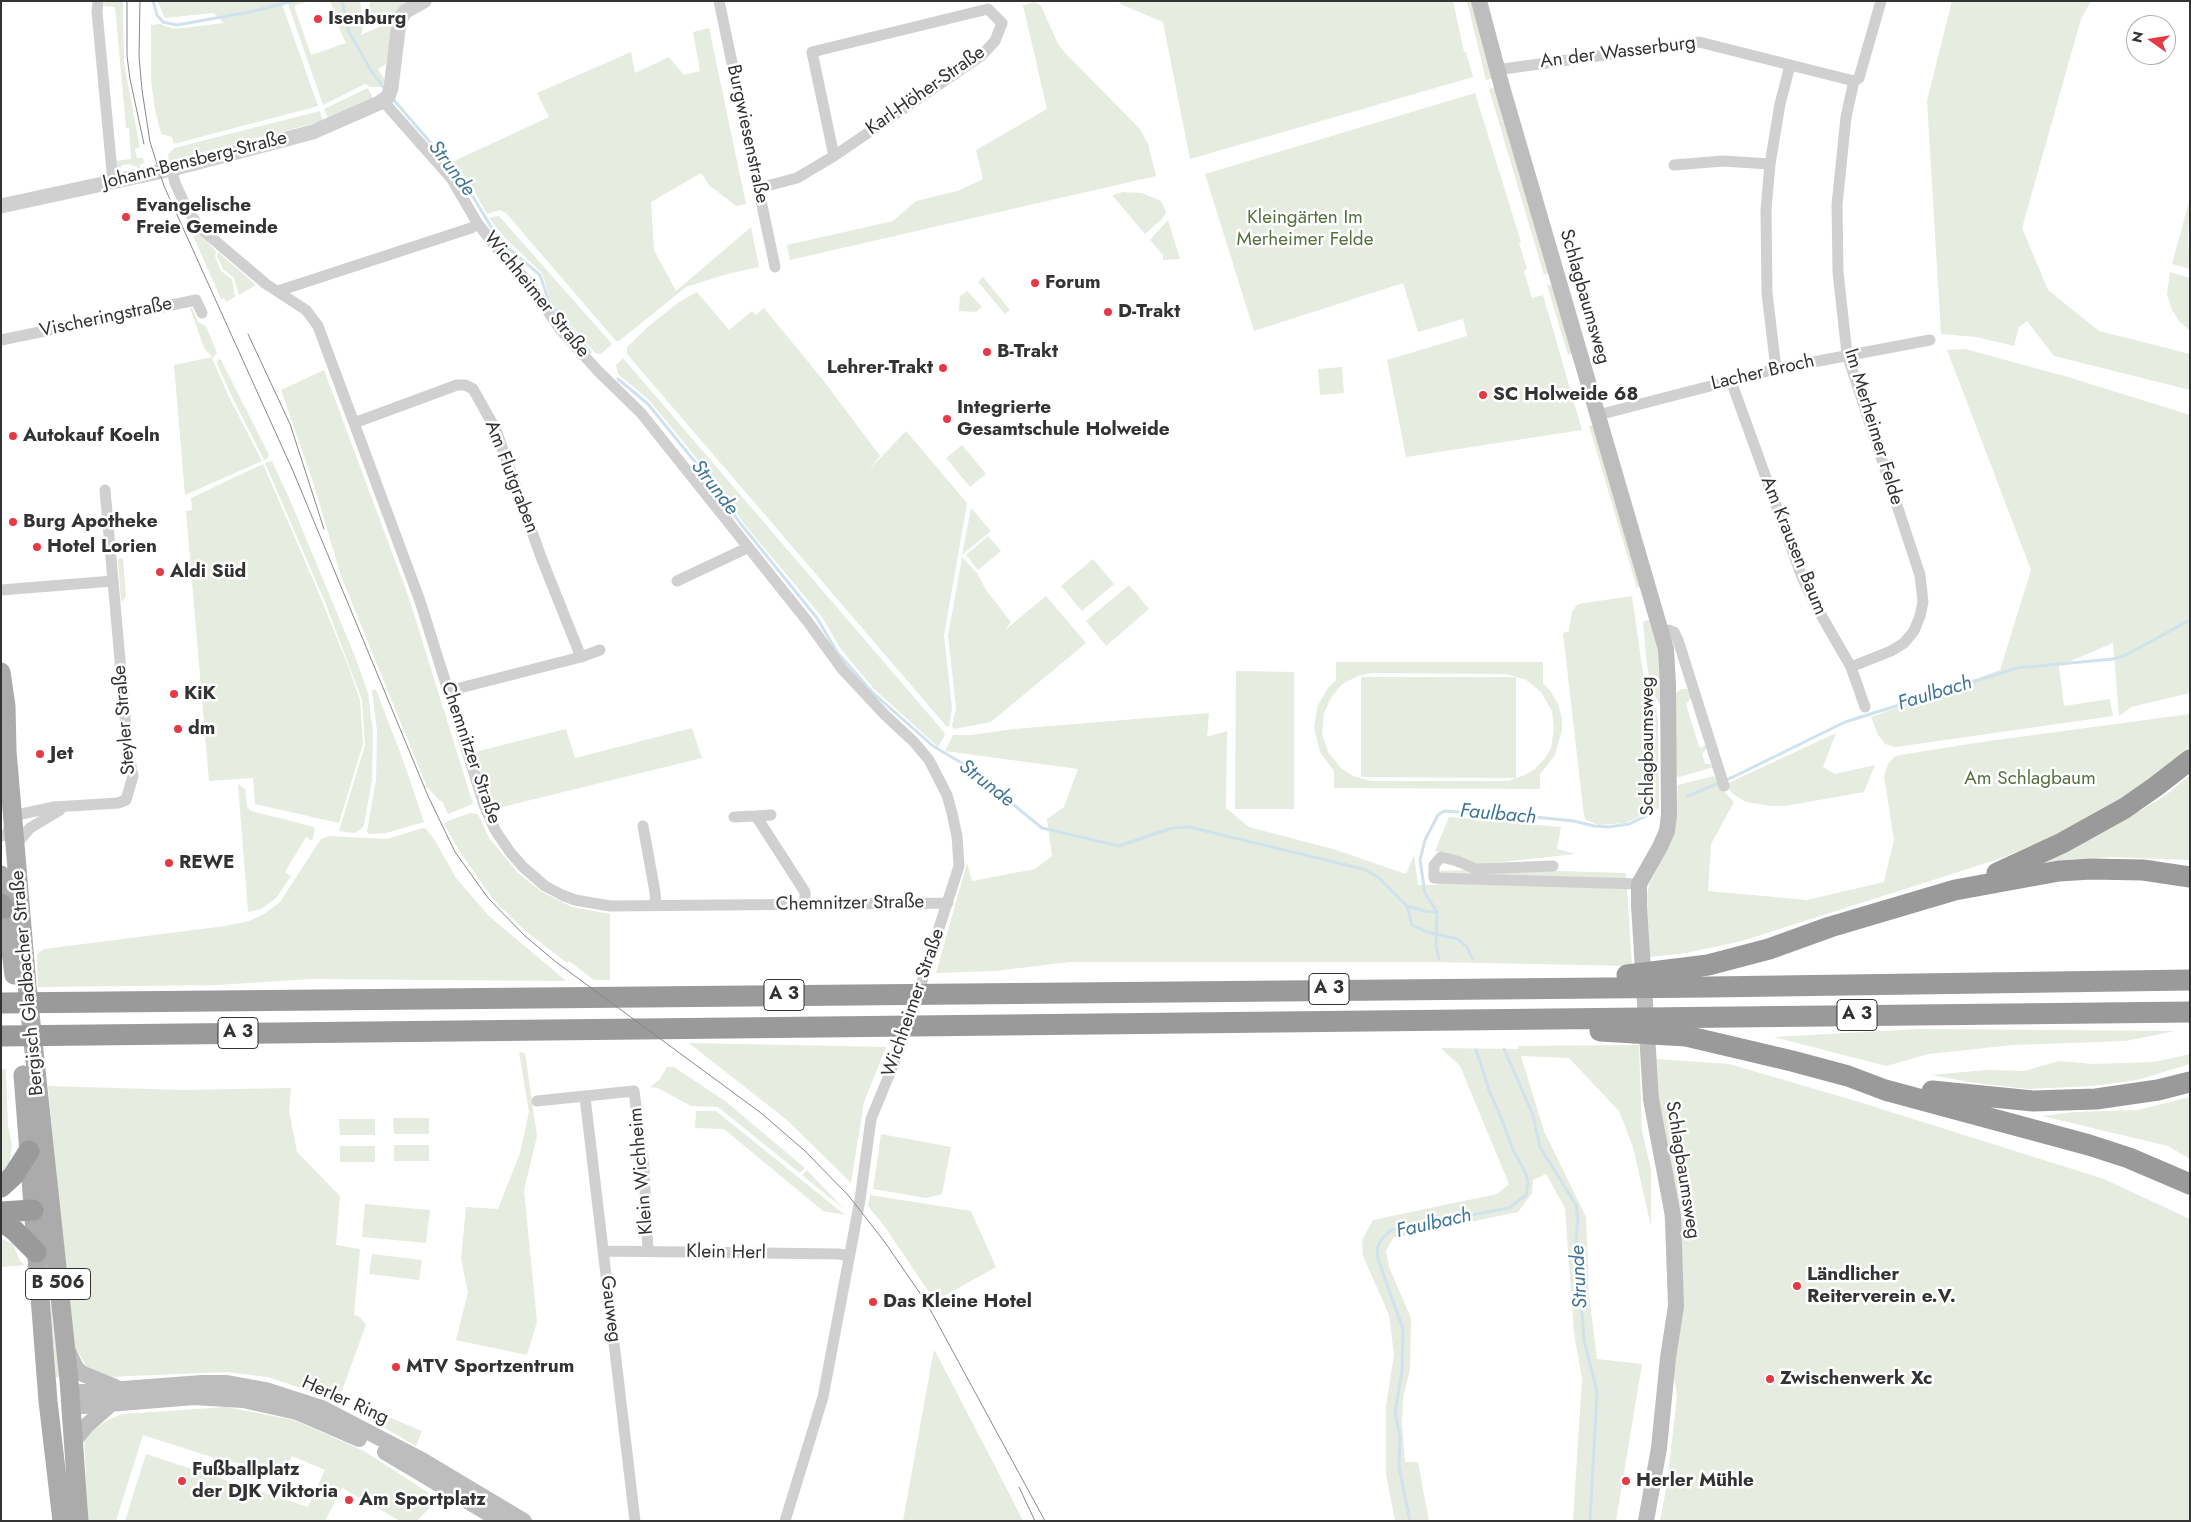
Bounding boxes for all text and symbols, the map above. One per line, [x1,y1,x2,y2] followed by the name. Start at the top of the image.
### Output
[328,8,406,30] place label: Isenburg
[312,13,324,25] marker: Isenburg
[2126,15,2176,65] north arrow
[2126,29,2148,45] text: N
[1539,32,1697,74] street label: An der Wasserburg
[862,41,990,141] street label: Karl-Höher-Straße
[721,63,773,205] street label: Burgwiesenstraße
[101,127,289,195] street label: Johann-Bensberg-Straße
[422,136,480,202] water label: Strunde
[136,195,278,239] place label: Evangelische Freie Gemeinde
[1237,207,1373,251] park label: Kleingärten Im Merheimer Felde
[120,211,132,223] marker: Evangelische Freie Gemeinde
[478,227,594,363] street label: Wichheimer Straße
[1554,227,1614,367] street label: Schlagbaumsweg
[1045,272,1100,294] place label: Forum
[1029,277,1041,289] marker: Forum
[38,293,174,343] street label: Vischeringstraße
[1118,301,1180,323] place label: D-Trakt
[1102,306,1114,318] marker: D-Trakt
[997,341,1058,363] place label: B-Trakt
[981,346,993,358] marker: B-Trakt
[1838,346,1908,508] street label: Im Merheimer Felde
[1709,350,1817,396] street label: Lacher Broch
[827,357,933,379] place label: Lehrer-Trakt
[937,362,949,374] marker: Lehrer-Trakt
[1493,384,1638,406] place label: SC Holweide 68
[1477,389,1489,401] marker: SC Holweide 68
[957,397,1170,441] place label: Integrierte Gesamtschule Holweide
[941,413,953,425] marker: Integrierte Gesamtschule Holweide
[479,418,543,536] street label: Am Flutgraben
[23,425,160,447] place label: Autokauf Koeln
[7,430,19,442] marker: Autokauf Koeln
[685,456,743,520] water label: Strunde
[1755,474,1831,618] street label: Am Krausen Baum
[23,511,158,533] place label: Burg Apotheke
[7,516,19,528] marker: Burg Apotheke
[47,536,157,558] place label: Hotel Lorien
[31,541,43,553] marker: Hotel Lorien
[170,561,246,583] place label: Aldi Süd
[154,566,166,578] marker: Aldi Süd
[109,664,141,776] street label: Steyler Straße
[1895,671,1975,717] water label: Faulbach
[1637,676,1659,816] street label: Schlagbaumsweg
[435,679,505,827] street label: Chemnitzer Straße
[184,683,216,705] place label: KiK
[168,688,180,700] marker: KiK
[188,718,215,740] place label: dm
[172,723,184,735] marker: dm
[50,743,73,765] place label: Jet
[34,748,46,760] marker: Jet
[954,755,1018,813] water label: Strunde
[1964,768,2096,790] park label: Am Schlagbaum
[1459,800,1537,830] water label: Faulbach
[179,852,234,874] place label: REWE
[163,857,175,869] marker: REWE
[7,869,49,1097] street label: Bergisch Gladbacher Straße
[775,891,925,917] street label: Chemnitzer Straße
[878,926,950,1080] street label: Wichheimer Straße
[1309,974,1349,1004] road number: A 3
[764,980,804,1010] road number: A 3
[1837,1000,1877,1030] road number: A 3
[218,1018,258,1048] road number: A 3
[1660,1099,1704,1241] street label: Schlagbaumsweg
[625,1106,659,1236] street label: Klein Wichheim
[1394,1204,1474,1244] water label: Faulbach
[686,1241,766,1265] street label: Klein Herl
[1566,1245,1594,1309] water label: Strunde
[1807,1264,1956,1308] place label: Ländlicher Reiterverein e.V.
[26,1268,90,1300] road number: B 506
[595,1274,625,1344] street label: Gauweg
[1791,1280,1803,1292] marker: Ländlicher Reiterverein e.V.
[883,1291,1032,1313] place label: Das Kleine Hotel
[867,1296,879,1308] marker: Das Kleine Hotel
[406,1356,574,1378] place label: MTV Sportzentrum
[390,1361,402,1373] marker: MTV Sportzentrum
[1780,1368,1932,1390] place label: Zwischenwerk Xc
[298,1372,392,1430] street label: Herler Ring
[1764,1373,1776,1385] marker: Zwischenwerk Xc
[192,1459,338,1503] place label: Fußballplatz der DJK Viktoria
[1636,1470,1754,1492] place label: Herler Mühle
[176,1475,188,1487] marker: Fußballplatz der DJK Viktoria
[1620,1475,1632,1487] marker: Herler Mühle
[359,1489,486,1511] place label: Am Sportplatz
[343,1494,355,1506] marker: Am Sportplatz

